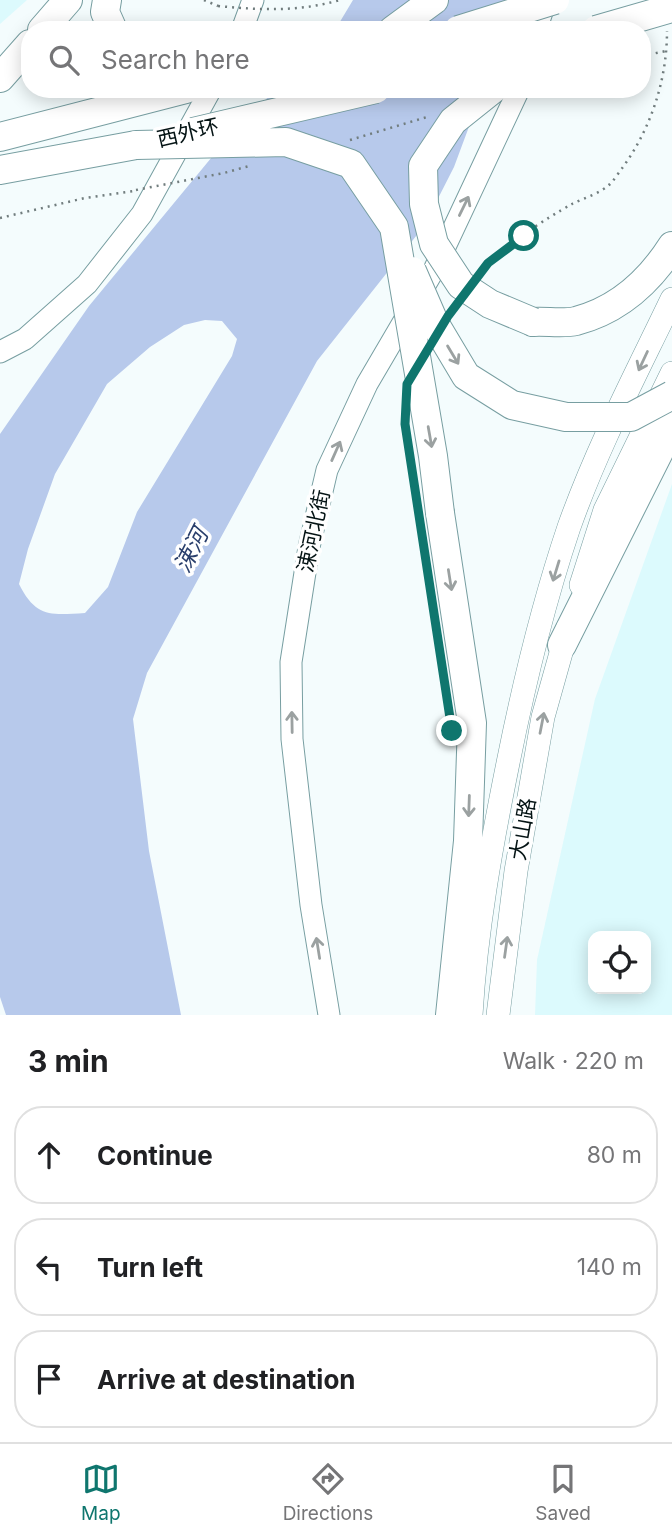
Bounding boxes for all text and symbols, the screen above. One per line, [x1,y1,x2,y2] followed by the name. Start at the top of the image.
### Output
[21,21,651,98] search box
[45,41,83,79] icon: search
[101,44,250,75] text: Search here
[154,113,221,152] street label: 西外环
[458,196,472,217] one-way arrow
[508,220,539,251] route start
[447,344,461,364] one-way arrow
[636,350,649,371] one-way arrow
[424,425,437,448] one-way arrow
[330,441,343,462] one-way arrow
[293,487,334,575] street label: 涑河北街
[168,520,216,577] water label: 涑河
[549,560,562,582] one-way arrow
[444,568,457,591] one-way arrow
[285,711,299,734] one-way arrow
[536,712,549,735] one-way arrow
[436,715,467,746] route end
[463,794,476,817] one-way arrow
[505,796,540,862] street label: 大山路
[588,931,651,994] map controls
[588,931,651,994] button: locate
[500,936,513,959] one-way arrow
[311,937,324,960] one-way arrow
[28,1043,109,1079] text: 3 min
[503,1047,644,1075] text: Walk · 220 m
[30,1136,68,1174] icon: ahead
[97,1140,213,1171] text: Continue
[587,1141,642,1169] text: 80 m
[30,1248,68,1286] icon: left
[97,1252,203,1283] text: Turn left
[577,1253,642,1281] text: 140 m
[30,1360,68,1398] icon: arrive
[97,1364,356,1395] text: Arrive at destination
[81,1460,121,1525] tab: Map
[283,1460,373,1525] tab: Directions
[535,1460,591,1525] tab: Saved

